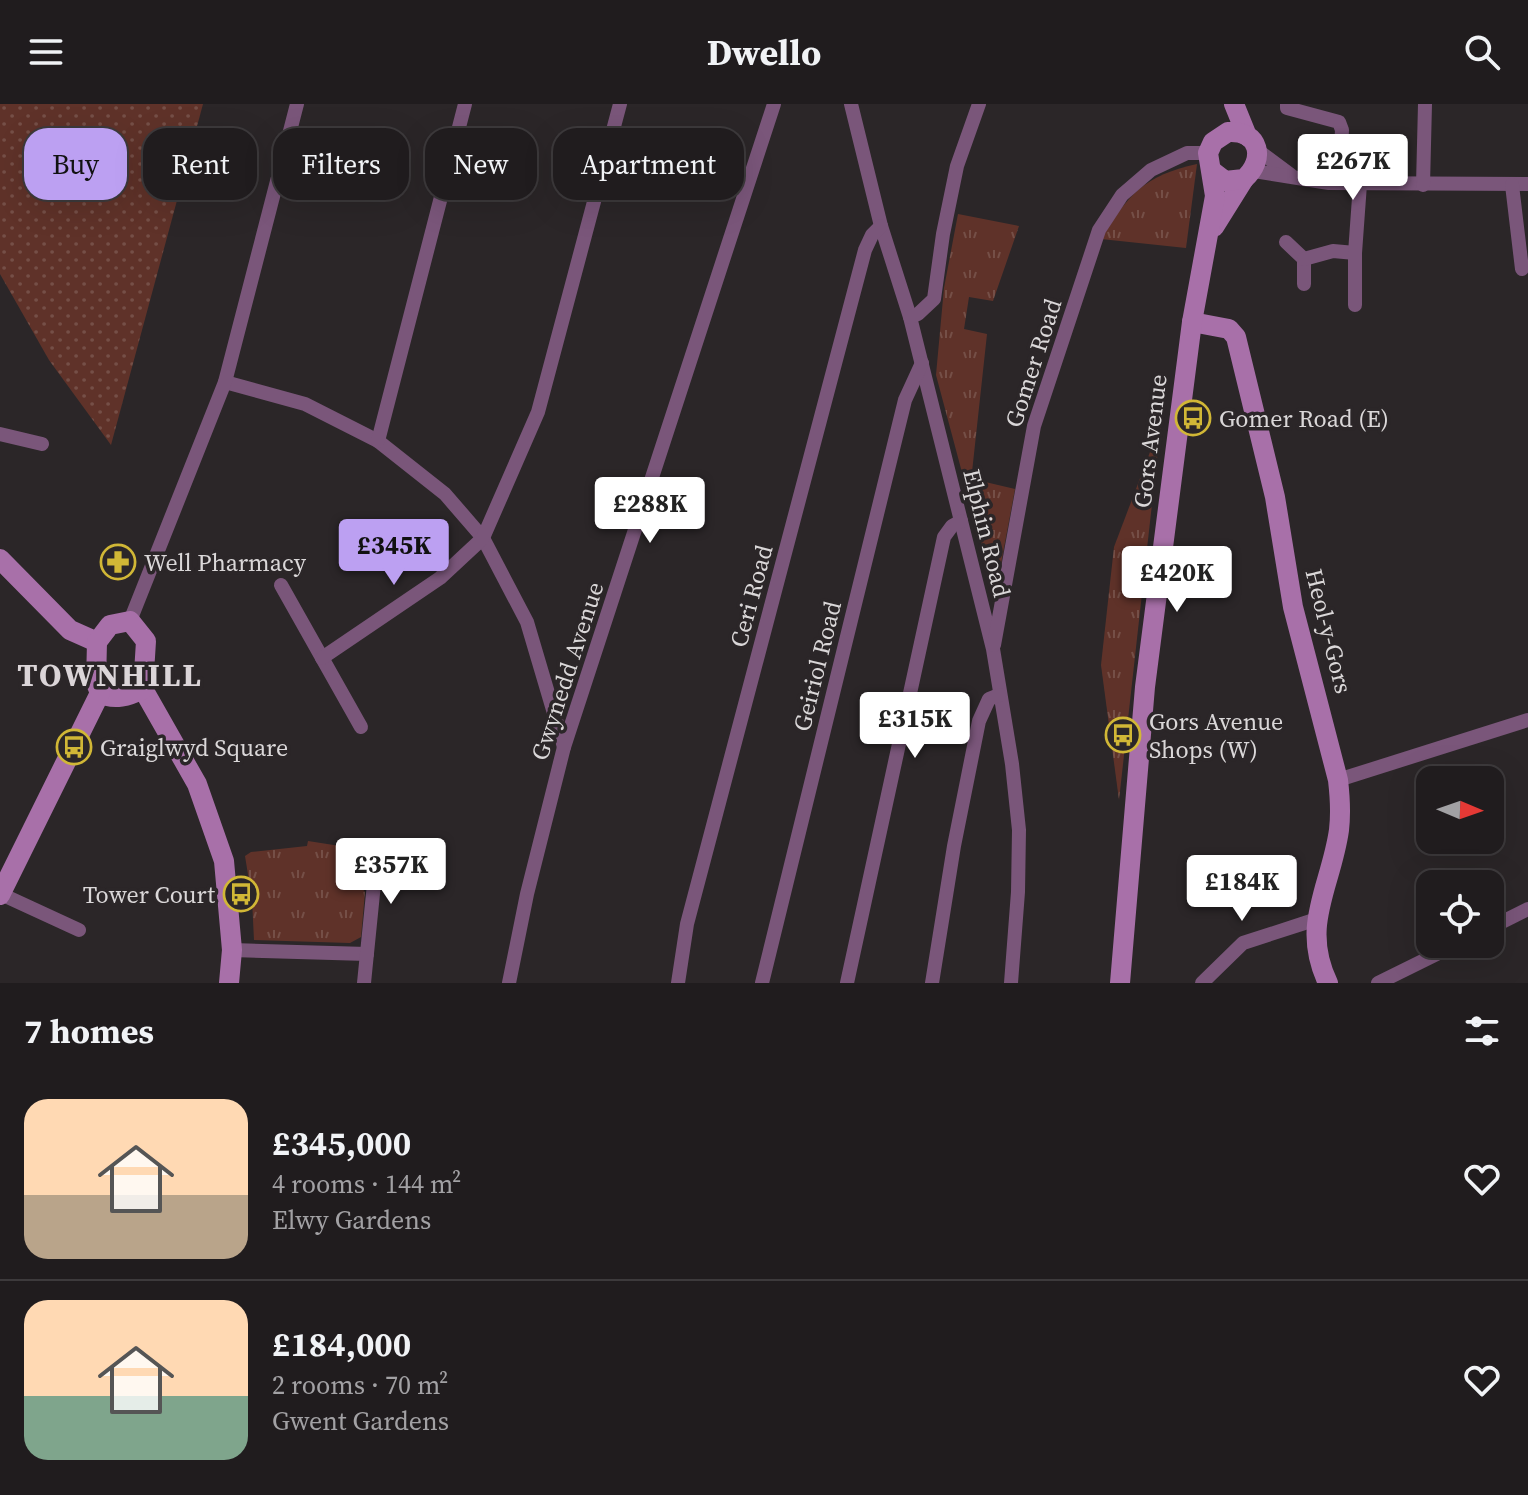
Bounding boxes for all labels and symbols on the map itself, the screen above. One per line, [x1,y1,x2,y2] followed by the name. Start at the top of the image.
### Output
[1297,134,1409,202] pin: £267K
[997,294,1069,432] street label: Gomer Road
[1125,372,1175,510] street label: Gors Avenue
[1174,399,1212,437] bus stop icon: Gomer Road (E)
[1219,402,1389,435] place label: Gomer Road (E)
[955,465,1019,601] street label: Elphin Road
[594,477,706,545] pin: £288K
[338,519,450,587] pin: £345K
[722,541,781,651] street label: Ceri Road
[99,543,137,581] pharmacy icon: Well Pharmacy
[144,546,307,579] place label: Well Pharmacy
[1121,546,1233,614] pin: £420K
[1298,565,1360,697] street label: Heol-y-Gors
[523,578,611,764] street label: Gwynedd Avenue
[785,597,849,735] street label: Geiriol Road
[17,653,203,697] district label: TOWNHILL
[859,692,971,760] pin: £315K
[1149,705,1283,766] place label: Gors Avenue Shops (W)
[1104,716,1142,754] bus stop icon: Gors Avenue Shops (W)
[55,728,93,766] bus stop icon: Graiglwyd Square
[100,731,288,764] place label: Graiglwyd Square
[1416,766,1504,854] north arrow
[335,838,447,906] pin: £357K
[1186,855,1298,923] pin: £184K
[222,875,260,913] bus stop icon: Tower Court
[83,878,215,911] place label: Tower Court

